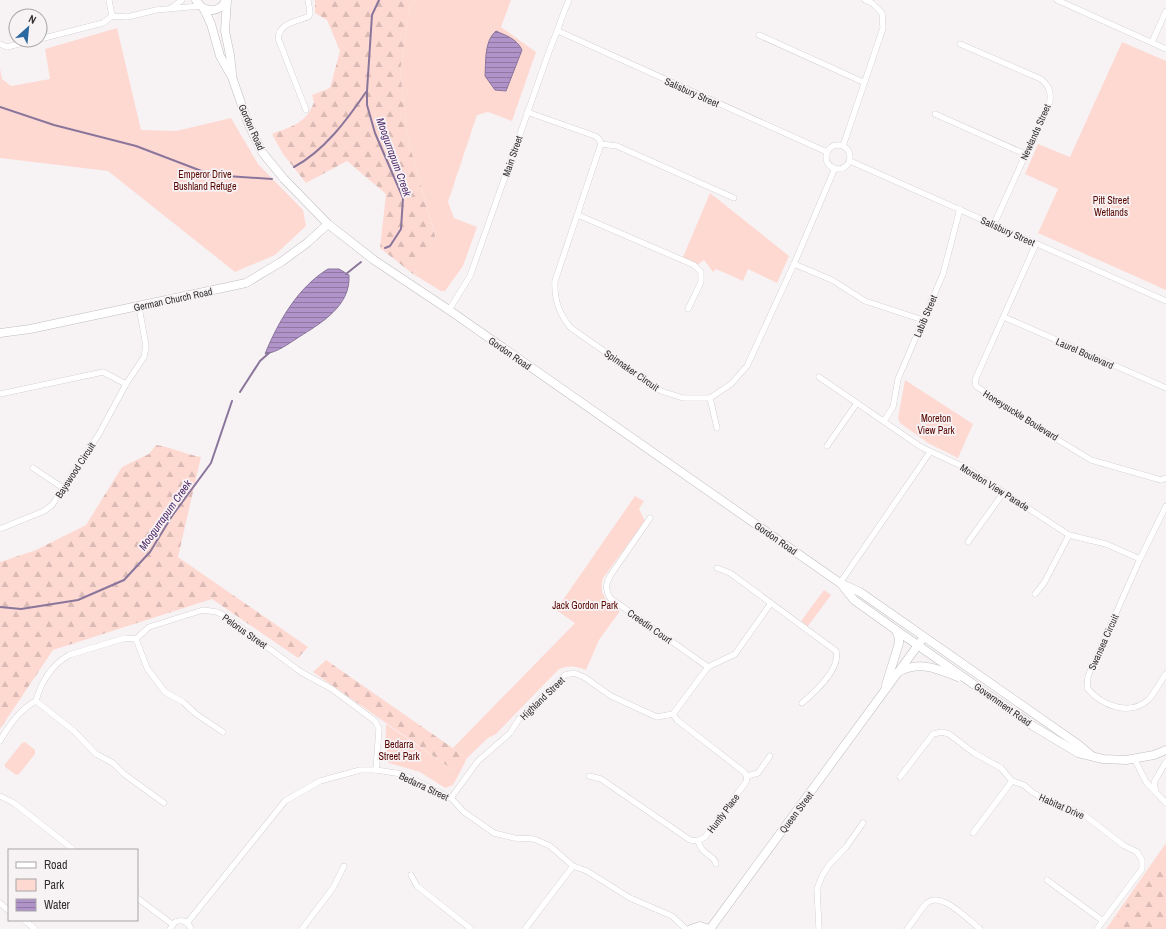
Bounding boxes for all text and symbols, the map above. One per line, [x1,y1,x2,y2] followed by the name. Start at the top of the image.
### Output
[8,8,48,48] north arrow
[26,11,39,27] text: N
[663,75,722,111] street label: Salisbury Street
[1017,101,1054,162] street label: Newlands Street
[236,102,267,152] street label: Gordon Road
[373,116,415,199] water label: Moogurrapum Creek
[499,133,526,178] street label: Main Street
[174,168,237,193] park label: Emperor Drive Bushland Refuge
[1093,194,1130,219] park label: Pitt Street Wetlands
[979,214,1038,250] street label: Salisbury Street
[133,285,214,314] street label: German Church Road
[911,292,940,339] street label: Labib Street
[486,334,534,373] street label: Gordon Road
[1054,335,1116,372] street label: Laurel Boulevard
[602,347,662,394] street label: Spinnaker Circuit
[981,387,1061,444] street label: Honeysuckle Boulevard
[917,412,956,437] park label: Moreton View Park
[52,439,99,501] street label: Bayswood Circuit
[958,461,1032,514] street label: Moreton View Parade
[136,477,195,553] water label: Moogurrapum Creek
[752,519,800,558] street label: Gordon Road
[552,599,619,612] park label: Jack Gordon Park
[625,606,675,647] street label: Creedin Court
[220,611,270,652] street label: Pelorus Street
[1085,611,1122,672] street label: Swansea Circuit
[517,673,568,723] street label: Highland Street
[972,680,1034,729] street label: Government Road
[378,738,420,763] park label: Bedarra Street Park
[397,769,451,804] street label: Bedarra Street
[777,788,817,836] street label: Queen Street
[704,791,743,836] street label: Huntly Place
[1037,791,1087,822] street label: Habitat Drive
[8,849,138,921] legend
[44,857,68,873] text: Road
[44,877,64,893] text: Park
[44,897,71,913] text: Water

